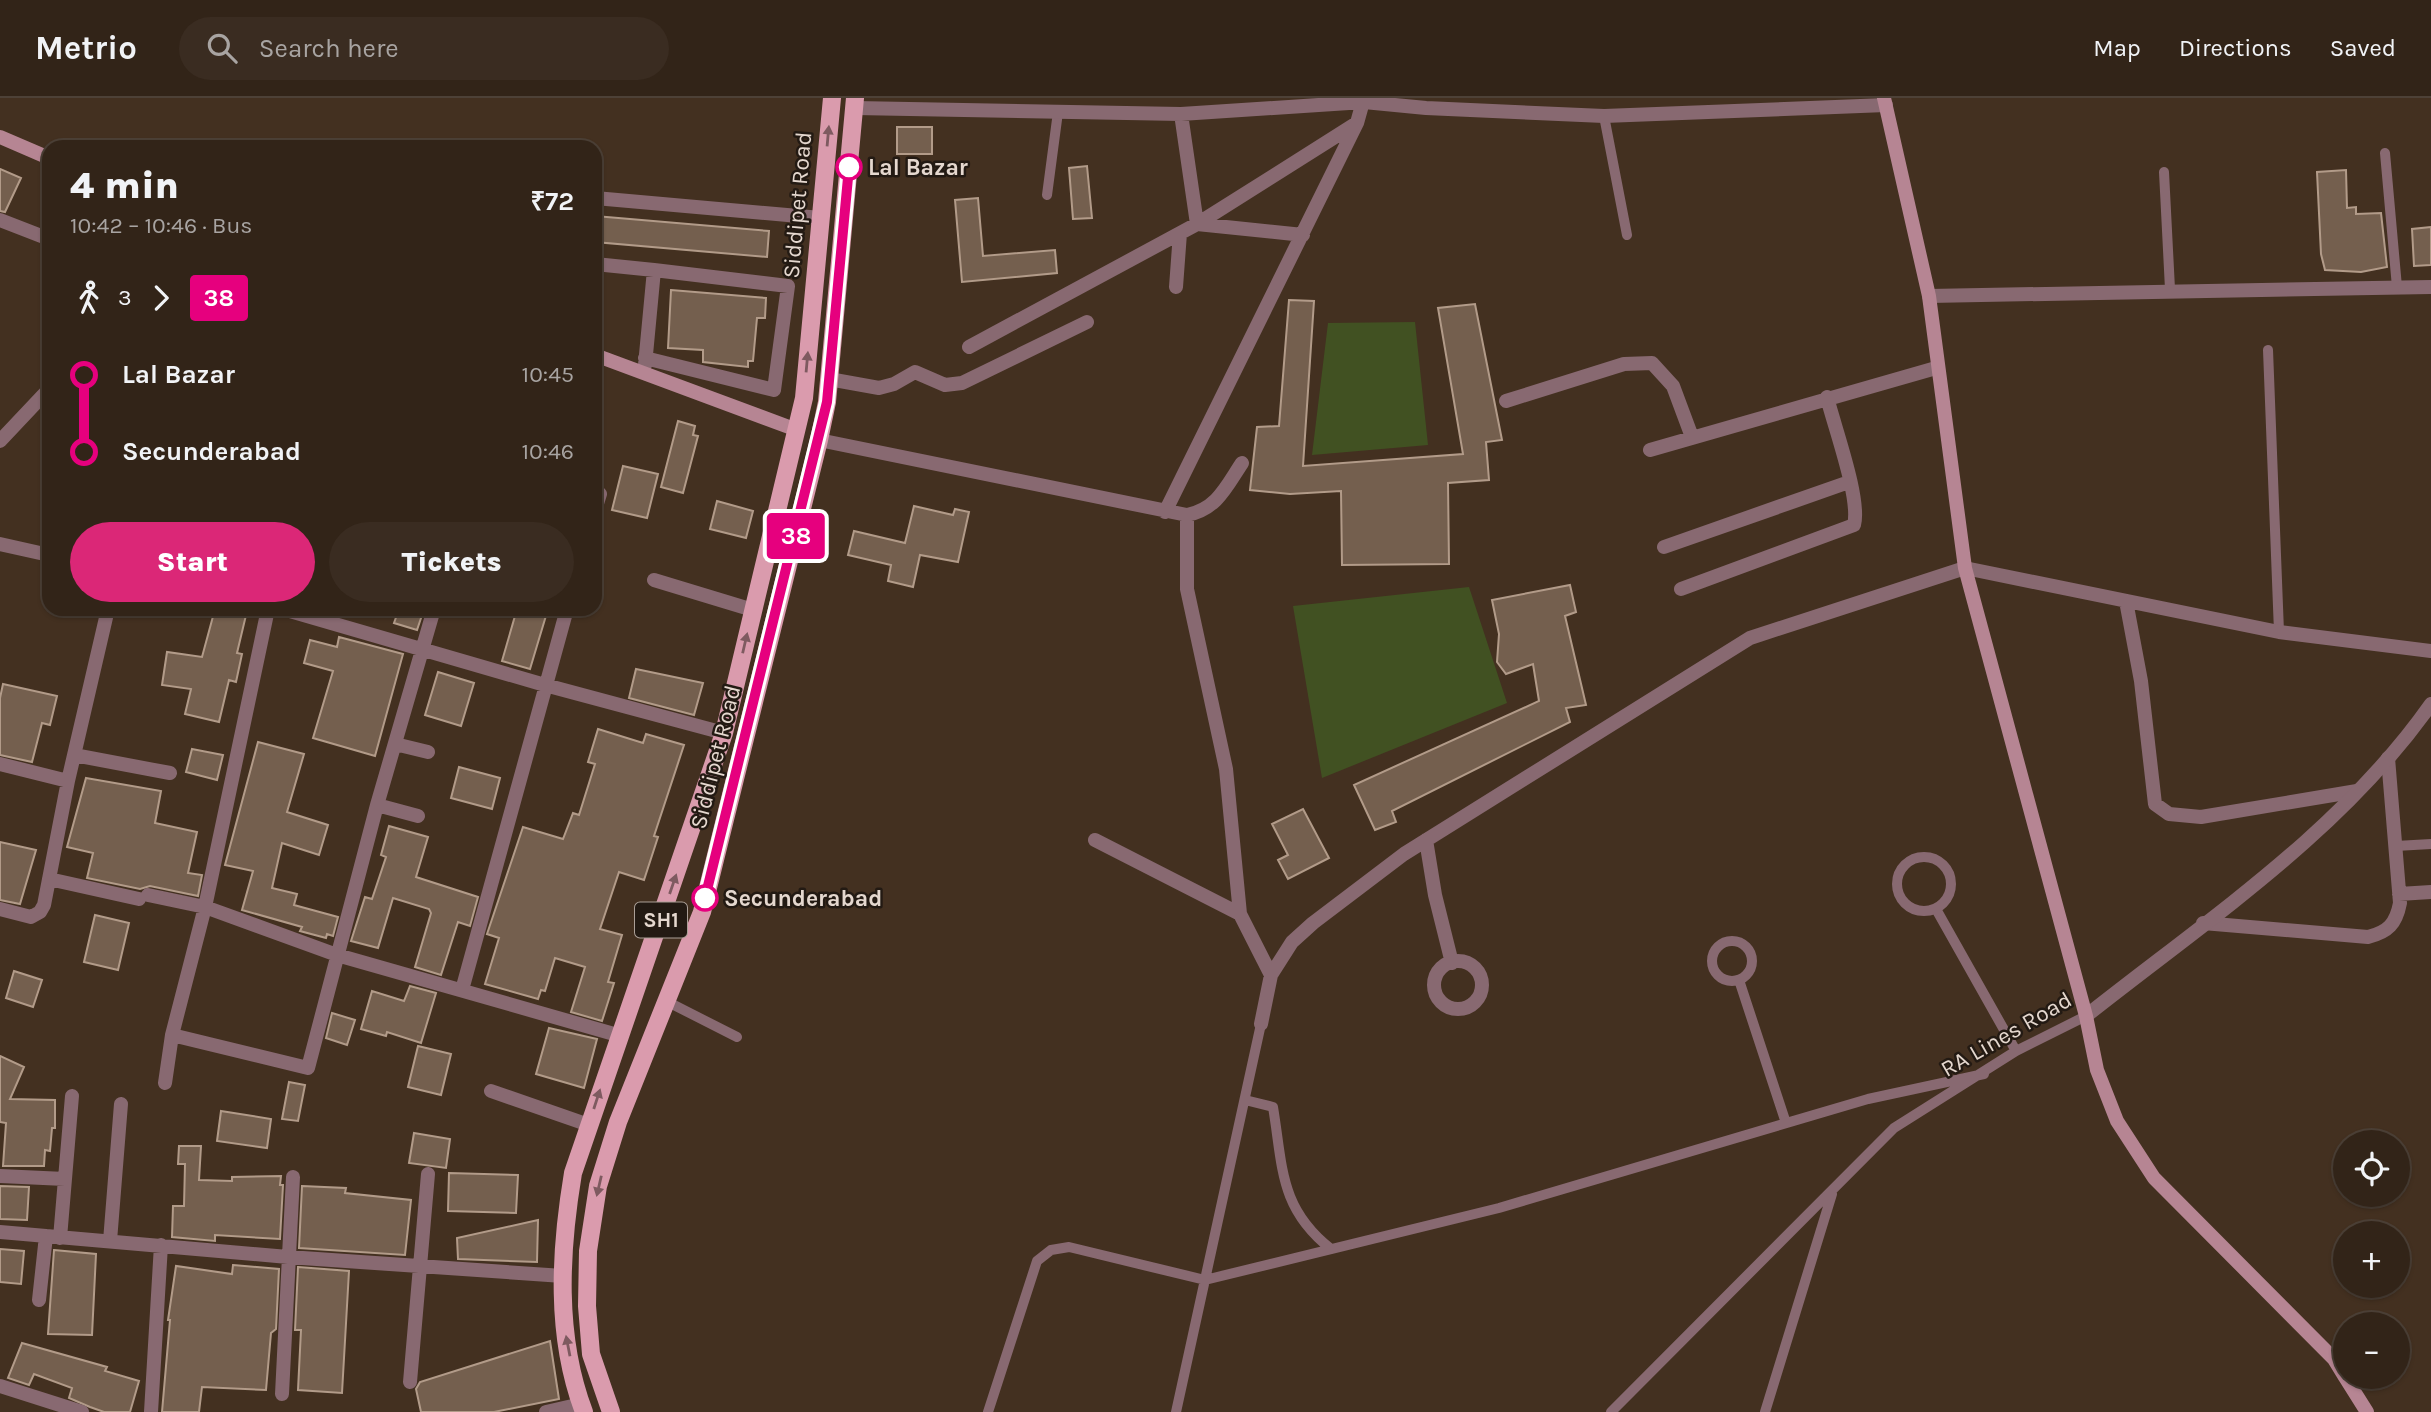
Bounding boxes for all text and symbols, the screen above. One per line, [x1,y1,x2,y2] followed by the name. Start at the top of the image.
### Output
[179,17,669,80] search box
[35,29,137,67] text: Metrio
[203,29,241,67] icon: search
[259,33,399,64] text: Search here
[2093,34,2141,62] text: Map
[2179,34,2292,62] text: Directions
[2330,34,2396,62] text: Saved
[823,125,834,147] one-way arrow
[778,131,817,280] street label: Siddipet Road
[836,154,862,180] marker: Lal Bazar
[868,154,968,181] place label: Lal Bazar
[70,163,179,208] text: 4 min
[530,186,574,217] text: ₹72
[70,212,252,239] text: 10:42 – 10:46 · Bus
[70,279,108,317] icon: walk
[142,279,180,317] icon: forward
[118,284,132,311] text: 3
[204,284,234,312] text: 38
[802,351,813,373] one-way arrow
[122,359,235,390] text: Lal Bazar
[522,361,574,388] text: 10:45
[122,436,301,467] text: Secunderabad
[521,438,574,465] text: 10:46
[764,513,828,559] line badge: 38
[70,522,315,602] button: Start
[329,522,574,602] button: Tickets
[781,522,811,550] text: 38
[740,632,751,654] one-way arrow
[685,682,746,832] street label: Siddipet Road
[668,874,679,895] one-way arrow
[692,885,718,911] marker: Secunderabad
[724,885,882,912] place label: Secunderabad
[635,902,687,938] road number: SH1
[1936,986,2076,1083] street label: RA Lines Road
[592,1088,603,1109] one-way arrow
[2333,1130,2410,1389] map controls
[2333,1130,2410,1207] button: locate
[593,1175,604,1197] one-way arrow
[2333,1221,2410,1298] button: +
[2333,1312,2410,1389] button: −
[563,1335,574,1357] one-way arrow

